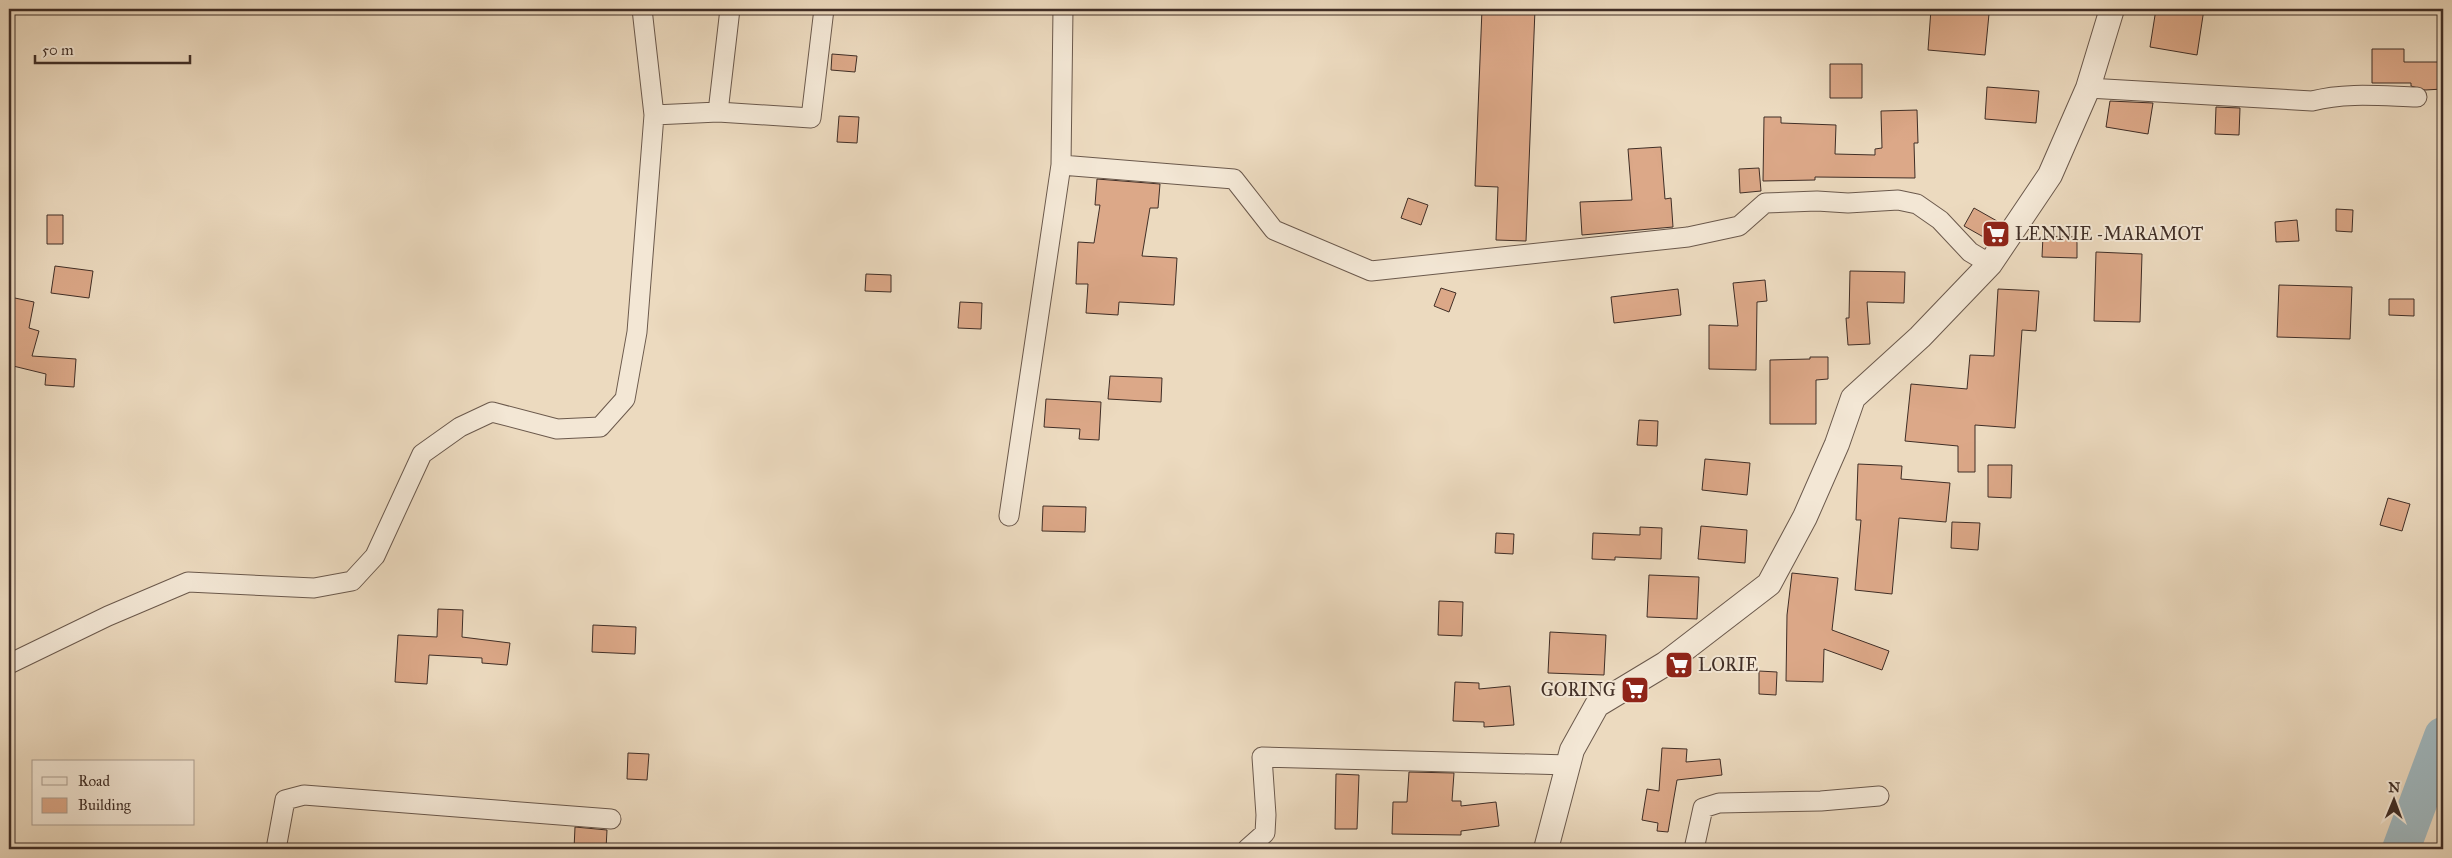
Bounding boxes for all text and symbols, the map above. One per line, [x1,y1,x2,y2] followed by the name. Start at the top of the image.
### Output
[35,32,190,64] scale bar
[42,41,74,59] text: 50 m
[1981,219,2011,249] supermarket icon: LENNIE -MARAMOT
[2015,223,2203,245] place label: LENNIE -MARAMOT
[1664,650,1694,680] supermarket icon: LORIE
[1698,654,1758,676] place label: LORIE
[1620,675,1650,705] supermarket icon: GORING
[1541,679,1616,701] place label: GORING
[32,760,195,826] legend
[78,772,110,790] text: Road
[2370,776,2420,826] north arrow
[2388,779,2400,796] text: N
[78,796,132,814] text: Building

